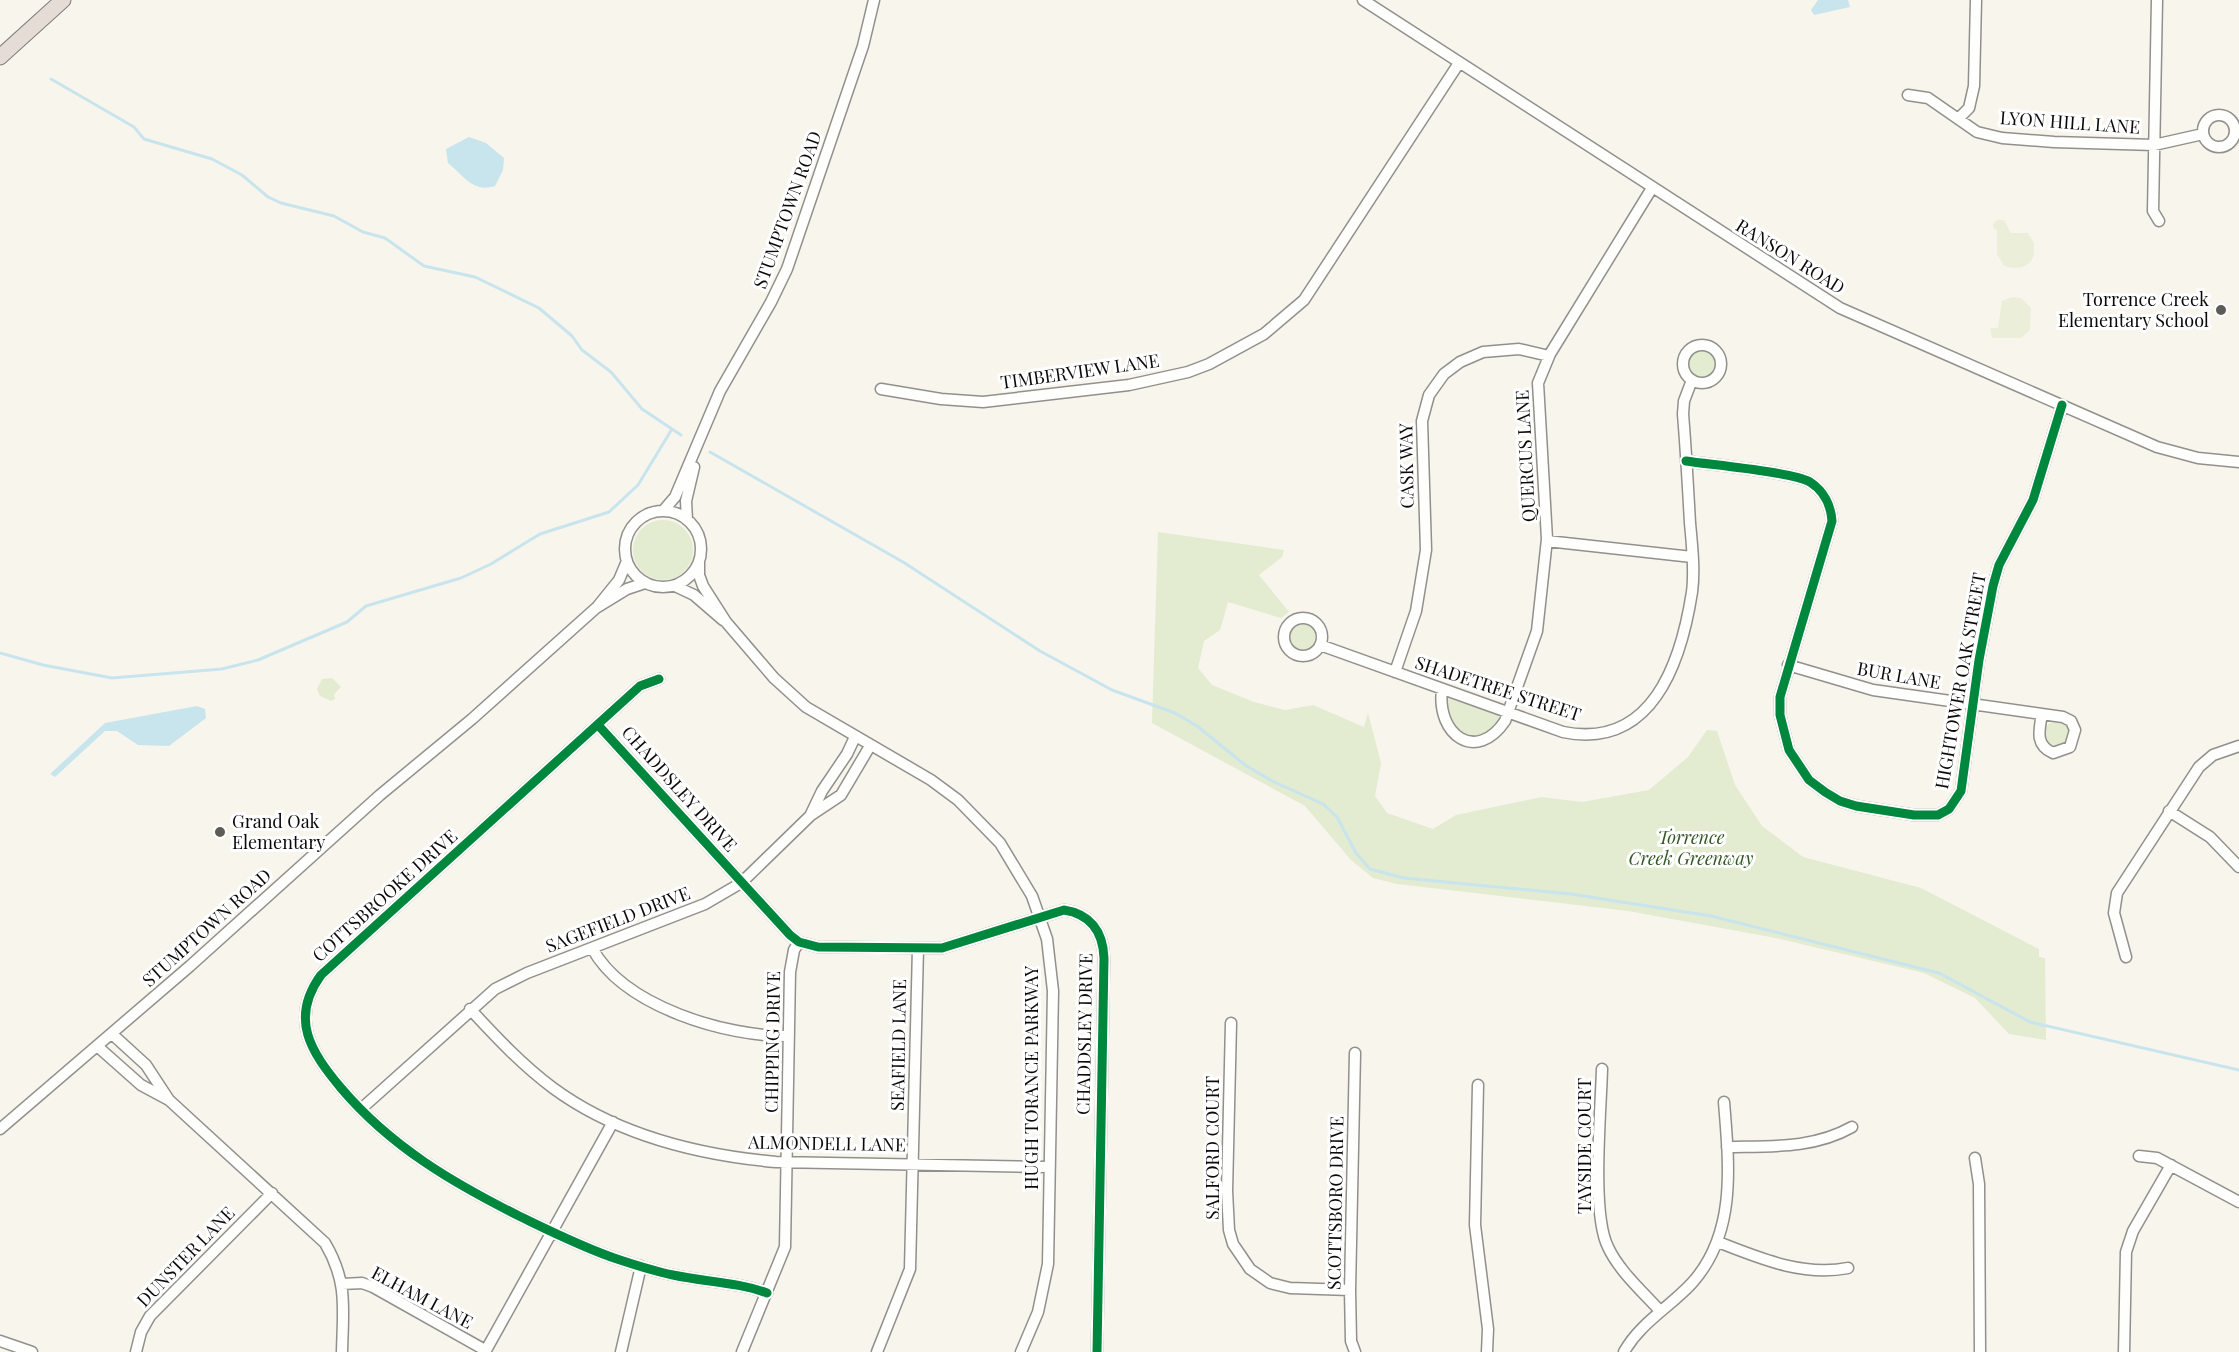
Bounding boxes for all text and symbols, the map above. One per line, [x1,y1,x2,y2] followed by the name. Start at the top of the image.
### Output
[1999,105,2141,139] street label: LYON HILL LANE
[747,128,827,292] street label: STUMPTOWN ROAD
[1732,213,1850,299] street label: RANSON ROAD
[2058,287,2209,332] place label: Torrence Creek Elementary School
[2214,303,2228,317] marker: Torrence Creek Elementary School
[999,348,1161,394] street label: TIMBERVIEW LANE
[1510,389,1540,523] street label: QUERCUS LANE
[1393,423,1419,509] street label: CASK WAY
[1929,571,1991,791] street label: HIGHTOWER OAK STREET
[1412,650,1584,726] street label: SHADETREE STREET
[1855,656,1943,694] street label: BUR LANE
[617,720,743,856] street label: CHADDSLEY DRIVE
[232,809,325,854] place label: Grand Oak Elementary
[307,824,462,967] street label: COTTSBROOKE DRIVE
[213,825,227,839] marker: Grand Oak Elementary
[1629,825,1754,870] park label: Torrence Creek Greenway
[137,863,276,992] street label: STUMPTOWN ROAD
[542,880,693,958] street label: SAGEFIELD DRIVE
[1071,953,1097,1115] street label: CHADDSLEY DRIVE
[1019,966,1043,1190] street label: HUGH TORANCE PARKWAY
[759,971,785,1113] street label: CHIPPING DRIVE
[885,979,911,1111] street label: SEAFIELD LANE
[1200,1076,1224,1220] street label: SALFORD COURT
[1572,1078,1596,1214] street label: TAYSIDE COURT
[1321,1116,1349,1290] street label: SCOTTSBORO DRIVE
[747,1130,906,1156] street label: ALMONDELL LANE
[131,1201,239,1312] street label: DUNSTER LANE
[368,1260,477,1334] street label: ELHAM LANE

